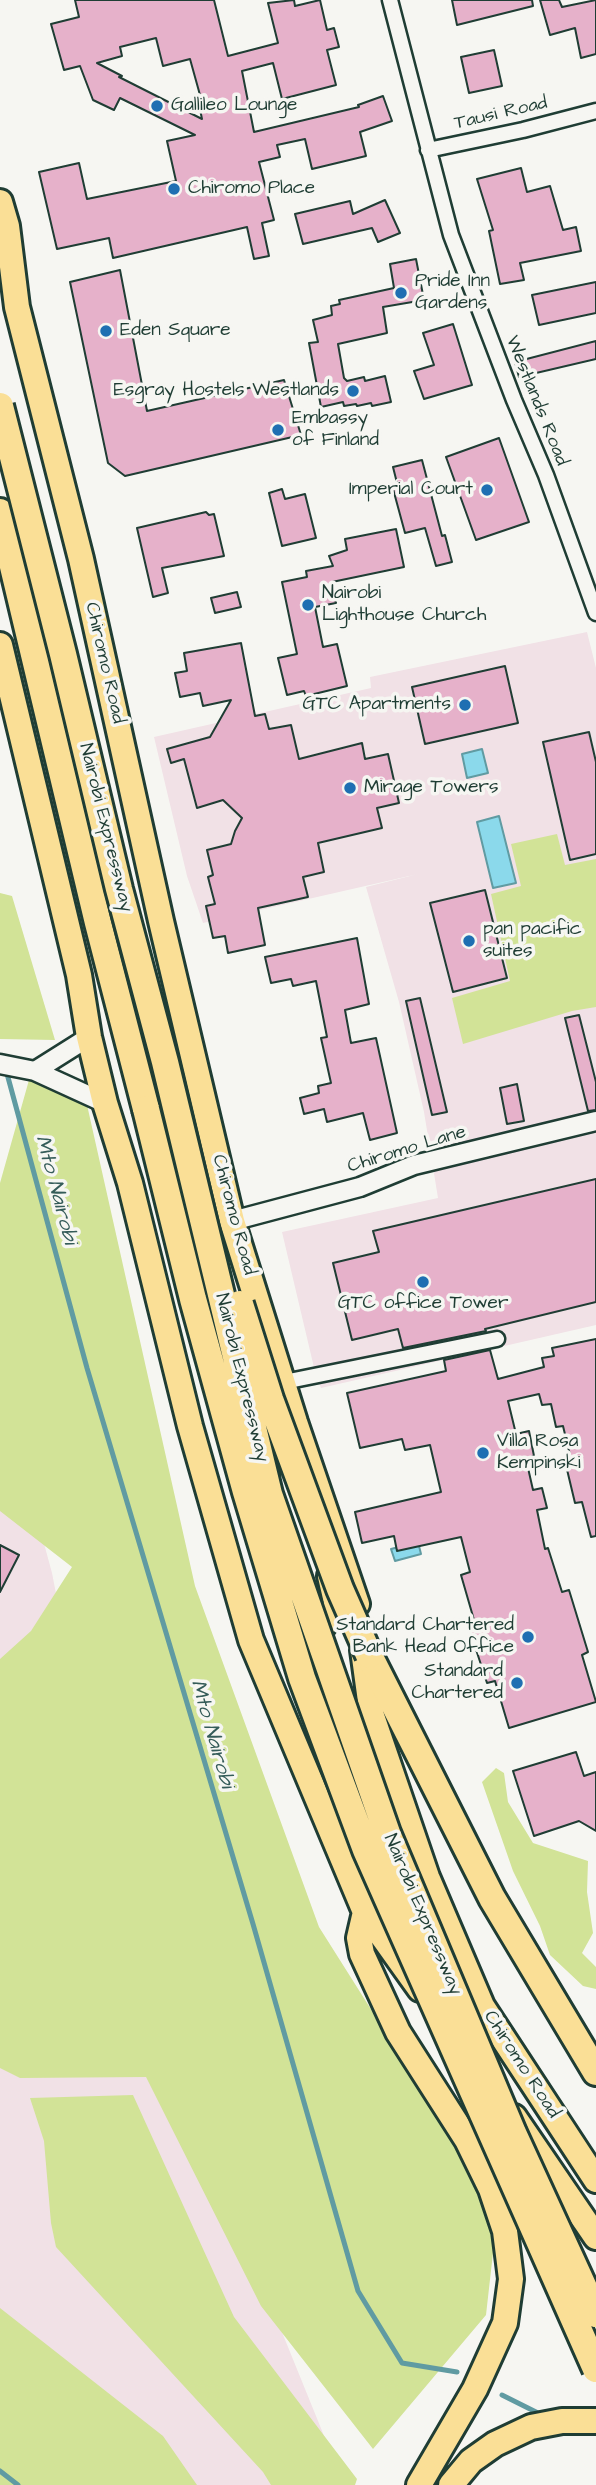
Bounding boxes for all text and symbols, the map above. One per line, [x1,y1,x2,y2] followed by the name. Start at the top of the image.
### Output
[452,92,550,136] street label: Tausi Road
[171,95,297,117] place label: Gallileo Lounge
[149,98,165,114] marker: Gallileo Lounge
[188,178,315,200] place label: Chiromo Place
[166,181,182,197] marker: Chiromo Place
[415,271,490,315] place label: Pride Inn Gardens
[393,285,409,301] marker: Pride Inn Gardens
[120,320,230,342] place label: Eden Square
[98,323,114,339] marker: Eden Square
[500,333,572,469] street label: Westlands Road
[114,380,339,402] place label: Esgray Hostels Westlands
[345,383,361,399] marker: Esgray Hostels Westlands
[292,408,379,452] place label: Embassy of Finland
[270,422,286,438] marker: Embassy of Finland
[349,479,473,501] place label: Imperial Court
[479,482,495,498] marker: Imperial Court
[322,583,487,627] place label: Nairobi Lighthouse Church
[300,597,316,613] marker: Nairobi Lighthouse Church
[79,600,129,726] street label: Chiromo Road
[303,694,451,716] place label: GTC Apartments
[457,697,473,713] marker: GTC Apartments
[73,741,137,915] street label: Nairobi Expressway
[364,777,499,799] place label: Mirage Towers
[342,780,358,796] marker: Mirage Towers
[483,919,582,963] place label: pan pacific suites
[461,933,477,949] marker: pan pacific suites
[345,1121,469,1179] street label: Chiromo Lane
[28,1133,82,1247] water label: Mto Nairobi
[206,1152,260,1278] street label: Chiromo Road
[415,1274,431,1290] marker: GTC office Tower
[209,1291,273,1465] street label: Nairobi Expressway
[338,1293,508,1315] place label: GTC office Tower
[497,1431,581,1475] place label: Villa Rosa Kempinski
[475,1445,491,1461] marker: Villa Rosa Kempinski
[336,1615,514,1659] place label: Standard Chartered Bank Head Office
[520,1629,536,1645] marker: Standard Chartered Bank Head Office
[412,1661,503,1705] place label: Standard Chartered
[509,1675,525,1691] marker: Standard Chartered
[184,1677,238,1791] water label: Mto Nairobi
[378,1831,466,1999] street label: Nairobi Expressway
[478,2007,564,2123] street label: Chiromo Road

